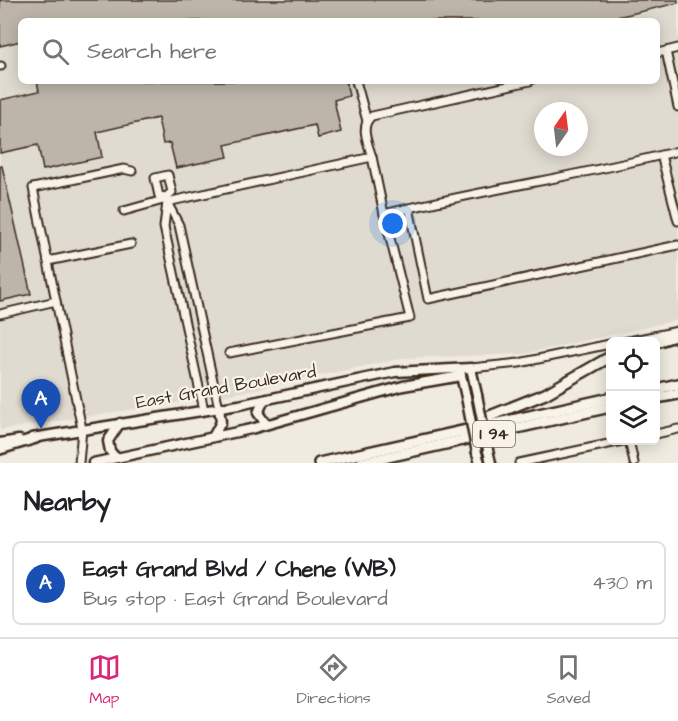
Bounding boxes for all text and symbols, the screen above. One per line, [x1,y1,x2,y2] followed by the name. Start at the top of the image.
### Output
[18,18,660,84] search box
[39,35,72,68] icon: search
[87,36,217,67] text: Search here
[534,102,588,156] north arrow
[378,209,407,238] your location
[606,337,660,445] map controls
[606,337,660,391] button: locate
[134,359,318,415] street label: East Grand Boulevard
[22,380,60,429] pin: A
[606,391,660,445] button: layers
[473,421,515,447] road number: I 94
[24,484,111,520] text: Nearby
[83,554,396,585] text: East Grand Blvd / Chene (WB)
[39,569,52,597] text: A
[592,569,652,597] text: 430 m
[83,585,388,613] text: Bus stop · East Grand Boulevard
[88,651,121,709] tab: Map
[297,651,371,709] tab: Directions
[547,651,590,709] tab: Saved

